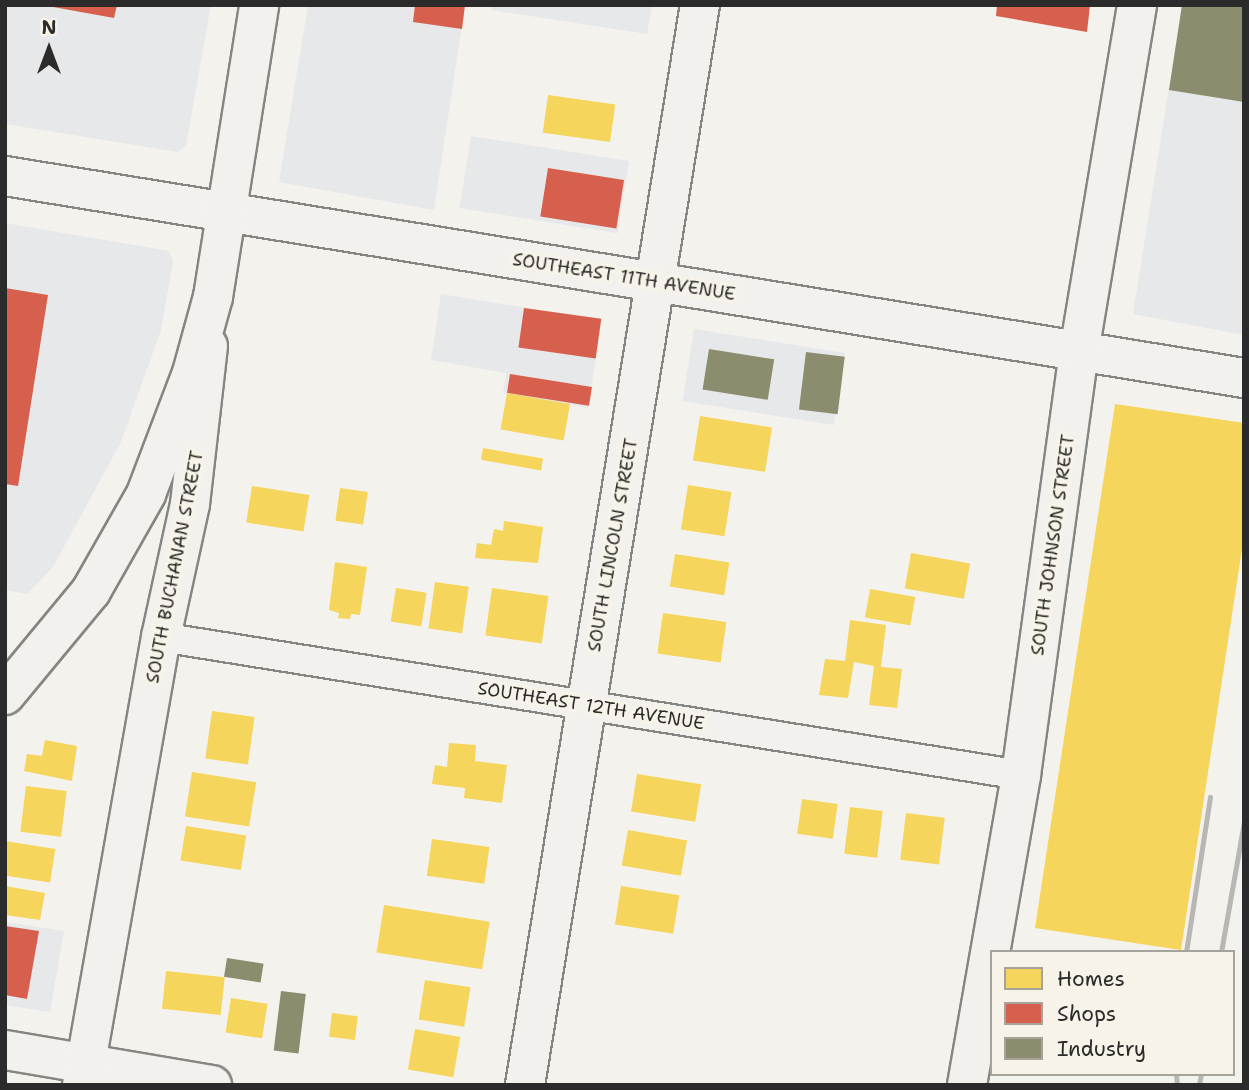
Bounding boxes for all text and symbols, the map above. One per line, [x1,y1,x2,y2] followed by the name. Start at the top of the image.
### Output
[14,14,84,84] north arrow
[41,15,57,40] text: N
[511,249,737,305] street label: SOUTHEAST 11TH AVENUE
[1027,433,1079,657] street label: SOUTH JOHNSON STREET
[584,437,642,653] street label: SOUTH LINCOLN STREET
[142,449,208,685] street label: SOUTH BUCHANAN STREET
[476,677,706,735] street label: SOUTHEAST 12TH AVENUE
[990,950,1235,1076] legend
[1057,965,1125,993] text: Homes
[1057,1000,1116,1028] text: Shops
[1057,1035,1146,1063] text: Industry

